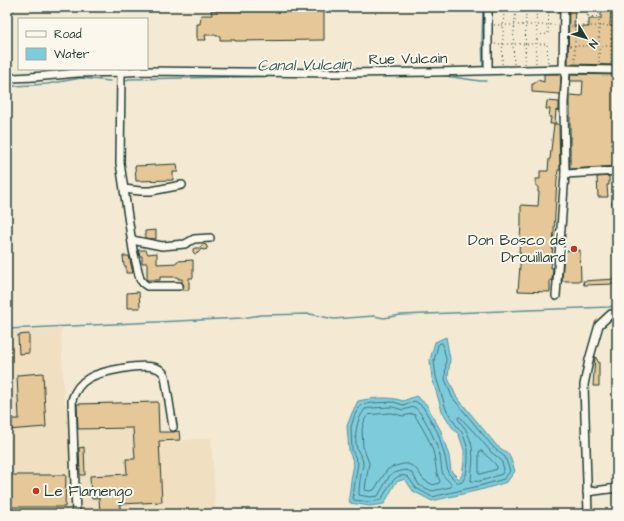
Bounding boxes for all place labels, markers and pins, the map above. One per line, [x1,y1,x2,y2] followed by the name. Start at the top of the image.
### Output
[468,230,566,268] place label: Don Bosco de Drouillard
[569,244,579,254] marker: Don Bosco de Drouillard
[44,481,133,503] place label: Le Flamengo
[31,486,41,496] marker: Le Flamengo

